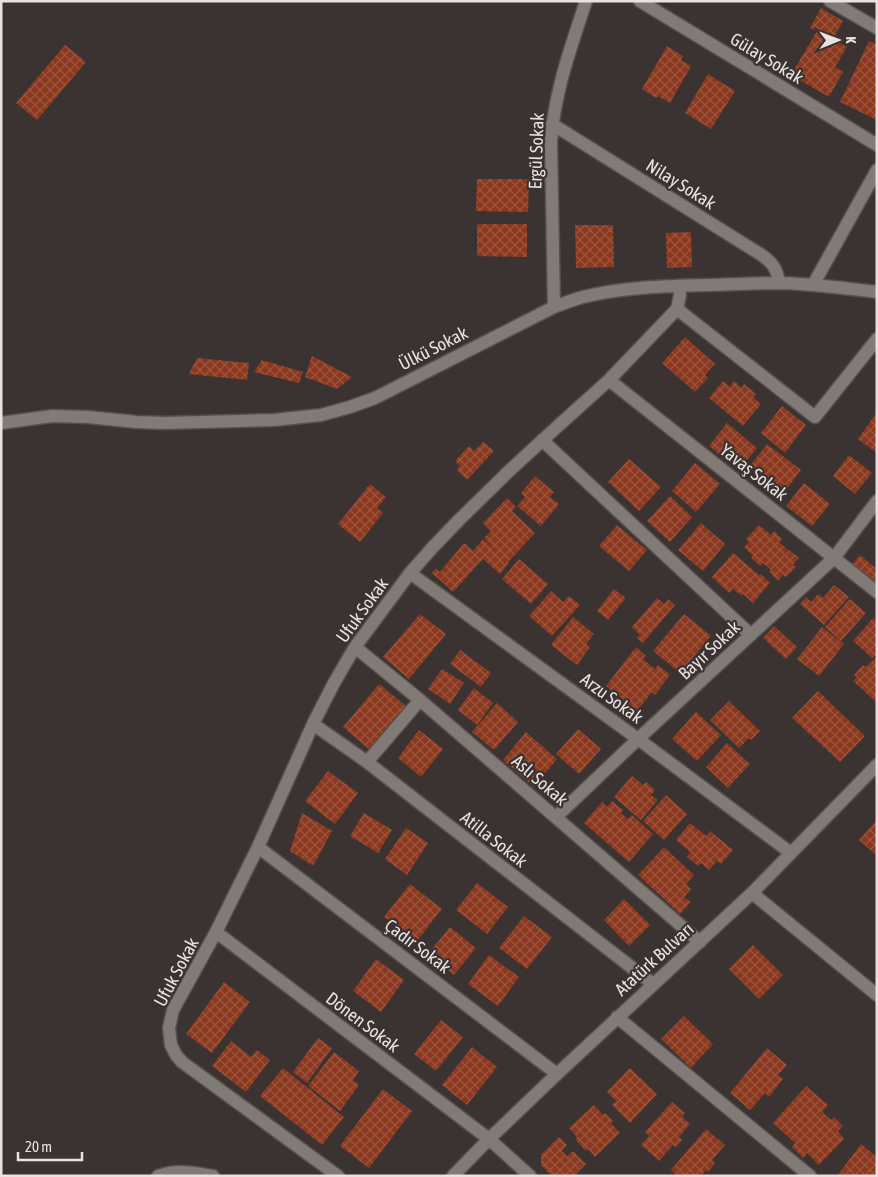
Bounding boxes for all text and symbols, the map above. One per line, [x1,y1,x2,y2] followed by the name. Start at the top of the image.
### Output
[813,15,863,65] north arrow
[727,28,807,88] street label: Gülay Sokak
[843,36,859,43] text: K
[524,112,548,190] street label: Ergül Sokak
[642,154,720,214] street label: Nilay Sokak
[395,322,471,374] street label: Ülkü Sokak
[716,439,792,505] street label: Yavaş Sokak
[331,573,393,646] street label: Ufuk Sokak
[674,616,744,684] street label: Bayır Sokak
[577,668,647,728] street label: Arzu Sokak
[508,750,572,810] street label: Aslı Sokak
[457,806,532,872] street label: Atilla Sokak
[381,914,455,978] street label: Çadır Sokak
[610,918,698,1000] street label: Atatürk Bulvarı
[149,934,203,1010] street label: Ufuk Sokak
[322,987,404,1057] street label: Dönen Sokak
[18,1130,81,1162] scale bar
[25,1138,52,1155] text: 20 m

